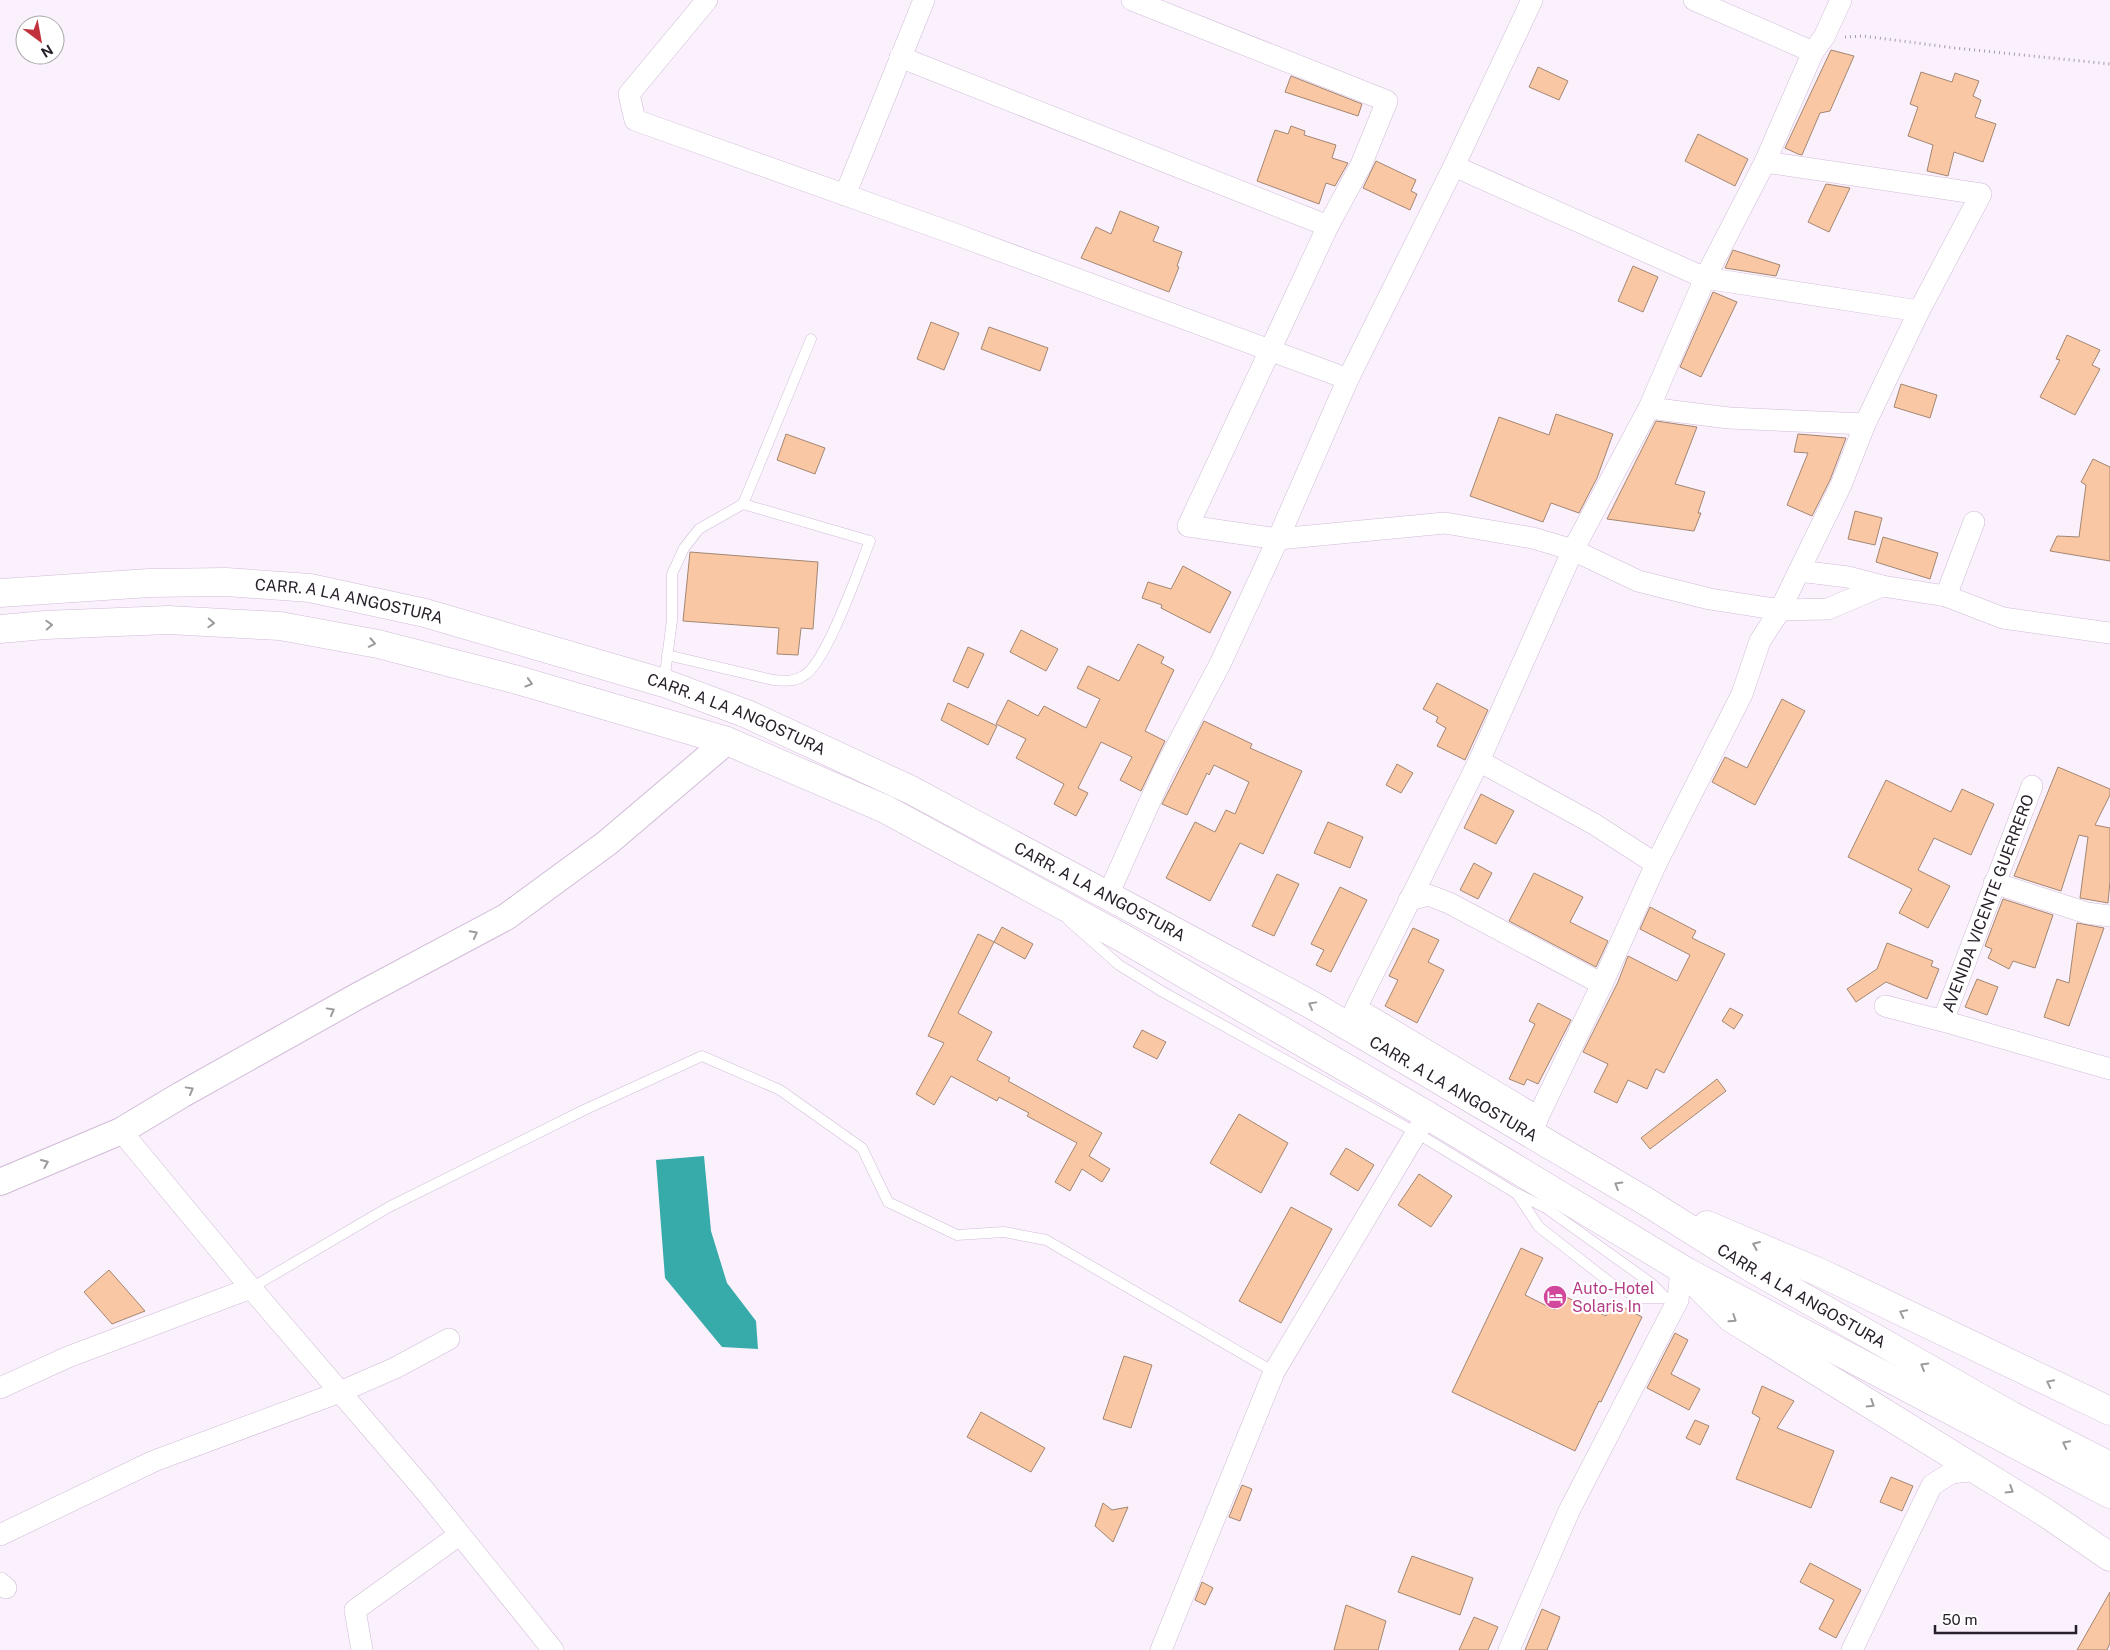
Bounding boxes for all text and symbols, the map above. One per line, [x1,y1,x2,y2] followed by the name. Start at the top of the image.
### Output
[15,15,65,65] north arrow
[38,41,56,61] text: N
[254,575,445,628] street label: CARR. A LA ANGOSTURA
[207,617,215,628] one-way arrow
[45,619,53,630] one-way arrow
[367,638,376,648] one-way arrow
[645,670,829,759] street label: CARR. A LA ANGOSTURA
[525,678,533,688] one-way arrow
[1938,792,2038,1015] street label: AVENIDA VICENTE GUERRERO
[1011,838,1189,945] street label: CARR. A LA ANGOSTURA
[469,930,478,940] one-way arrow
[1309,1002,1318,1012] one-way arrow
[326,1007,335,1017] one-way arrow
[1366,1032,1541,1145] street label: CARR. A LA ANGOSTURA
[184,1087,193,1097] one-way arrow
[40,1159,49,1170] one-way arrow
[1615,1182,1624,1192] one-way arrow
[1714,1240,1889,1352] street label: CARR. A LA ANGOSTURA
[1752,1241,1761,1252] one-way arrow
[1572,1279,1655,1316] place label: Auto-Hotel Solaris In
[1542,1284,1568,1310] hotel icon: Auto-Hotel Solaris In
[1900,1309,1909,1319] one-way arrow
[1727,1313,1737,1322] one-way arrow
[1920,1362,1929,1372] one-way arrow
[2046,1379,2055,1389] one-way arrow
[1866,1398,1875,1408] one-way arrow
[2063,1440,2072,1450] one-way arrow
[2004,1483,2013,1493] one-way arrow
[1935,1602,2076,1634] scale bar
[1942,1611,1977,1628] text: 50 m

